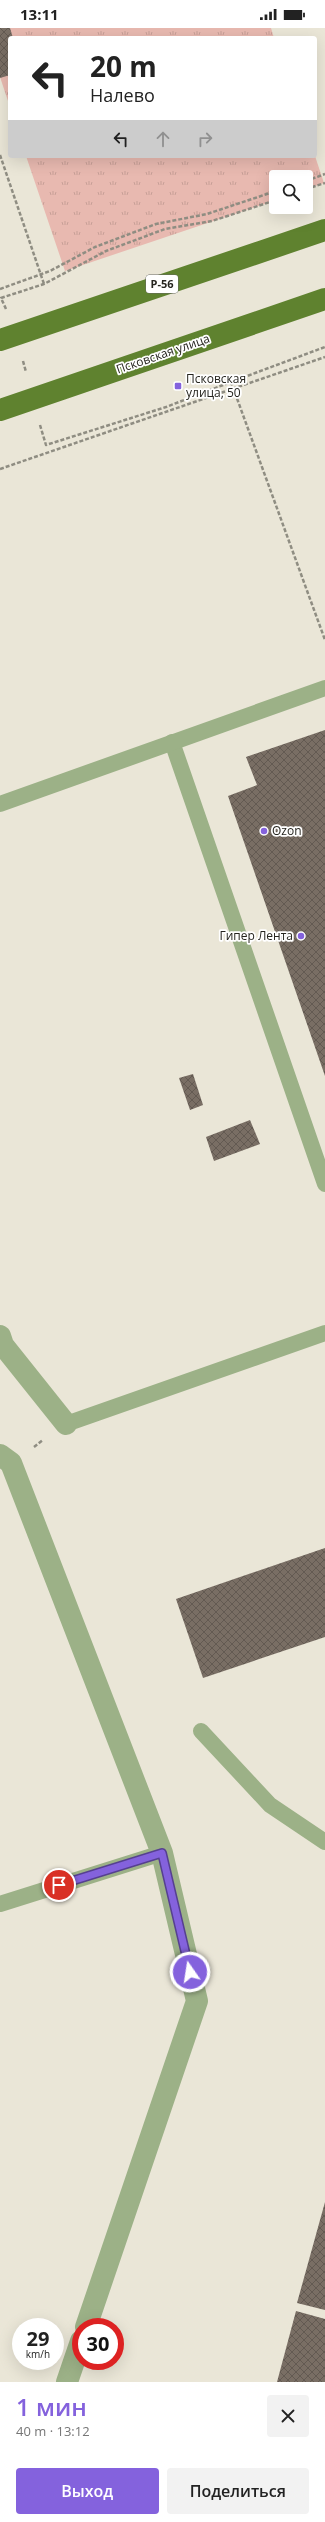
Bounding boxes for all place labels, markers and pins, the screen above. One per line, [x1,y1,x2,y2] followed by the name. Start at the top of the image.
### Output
[186,370,246,401] place label: Псковская улица, 50
[173,381,183,391] marker: Псковская улица, 50
[272,822,302,839] place label: Ozon
[259,826,269,836] marker: Ozon
[219,927,293,944] place label: Гипер Лента
[296,931,306,941] marker: Гипер Лента
[42,1868,76,1902] pin

